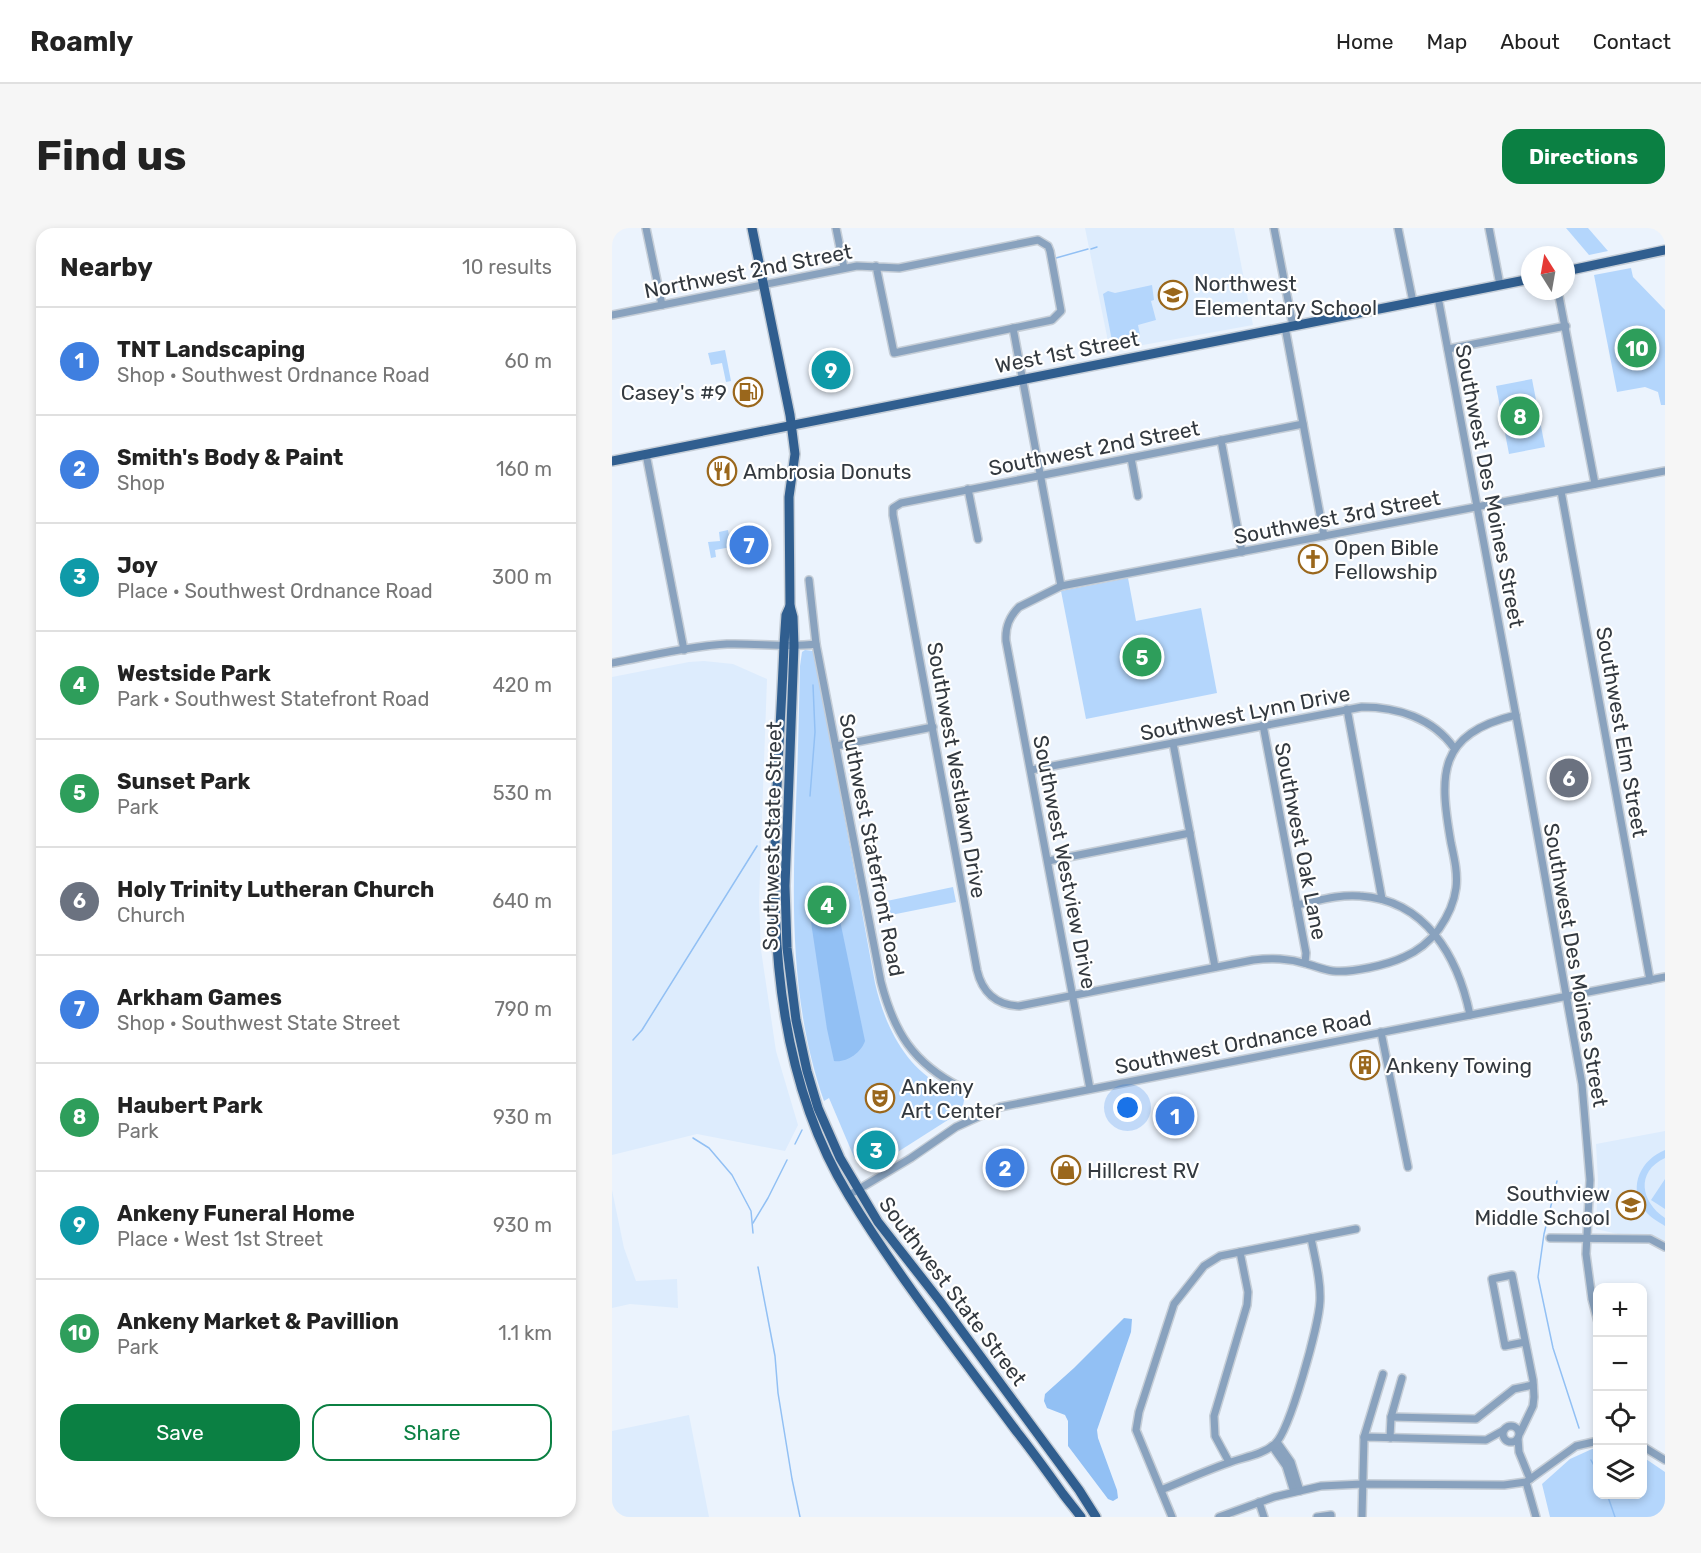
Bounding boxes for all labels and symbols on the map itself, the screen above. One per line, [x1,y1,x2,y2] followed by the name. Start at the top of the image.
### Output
[642,239,854,303] street label: Northwest 2nd Street
[1521,246,1575,300] north arrow
[1194,271,1377,320] place label: Northwest Elementary School
[1157,279,1189,311] school or university icon: Northwest Elementary School
[993,326,1141,378] street label: West 1st Street
[1618,326,1656,370] pin: 10
[1450,342,1530,630] street label: Southwest Des Moines Street
[812,348,850,392] pin: 9
[732,376,764,408] fuel station icon: Casey's #9
[621,380,727,405] place label: Casey's #9
[1500,394,1540,438] pin: 8
[986,415,1202,481] street label: Southwest 2nd Street
[706,455,738,487] restaurant icon: Ambrosia Donuts
[743,459,911,484] place label: Ambrosia Donuts
[1232,485,1442,549] street label: Southwest 3rd Street
[730,522,768,568] pin: 7
[1334,535,1439,584] place label: Open Bible Fellowship
[1297,543,1329,575] church icon: Open Bible Fellowship
[1591,625,1653,839] street label: Southwest Elm Street
[1122,634,1162,680] pin: 5
[922,640,992,900] street label: Southwest Westlawn Drive
[1138,680,1352,746] street label: Southwest Lynn Drive
[834,711,910,979] street label: Southwest Statefront Road
[757,721,787,951] street label: Southwest State Street
[1028,733,1102,991] street label: Southwest Westview Drive
[1270,740,1332,942] street label: Southwest Oak Lane
[1550,756,1588,800] pin: 6
[1539,821,1613,1109] street label: Southwest Des Moines Street
[808,882,846,928] pin: 4
[1113,1005,1373,1079] street label: Southwest Ordnance Road
[1349,1049,1381,1081] building icon: Ankeny Towing
[1386,1053,1532,1078] place label: Ankeny Towing
[901,1074,1003,1123] place label: Ankeny Art Center
[864,1082,896,1114] theatre icon: Ankeny Art Center
[1113,1093,1142,1122] your location
[1156,1094,1194,1138] pin: 1
[856,1128,896,1172] pin: 3
[986,1146,1024,1190] pin: 2
[1050,1154,1082,1186] shop icon: Hillcrest RV
[1087,1158,1200,1183] place label: Hillcrest RV
[1475,1181,1610,1230] place label: Southview Middle School
[1615,1189,1647,1221] school or university icon: Southview Middle School
[874,1192,1032,1390] street label: Southwest State Street

